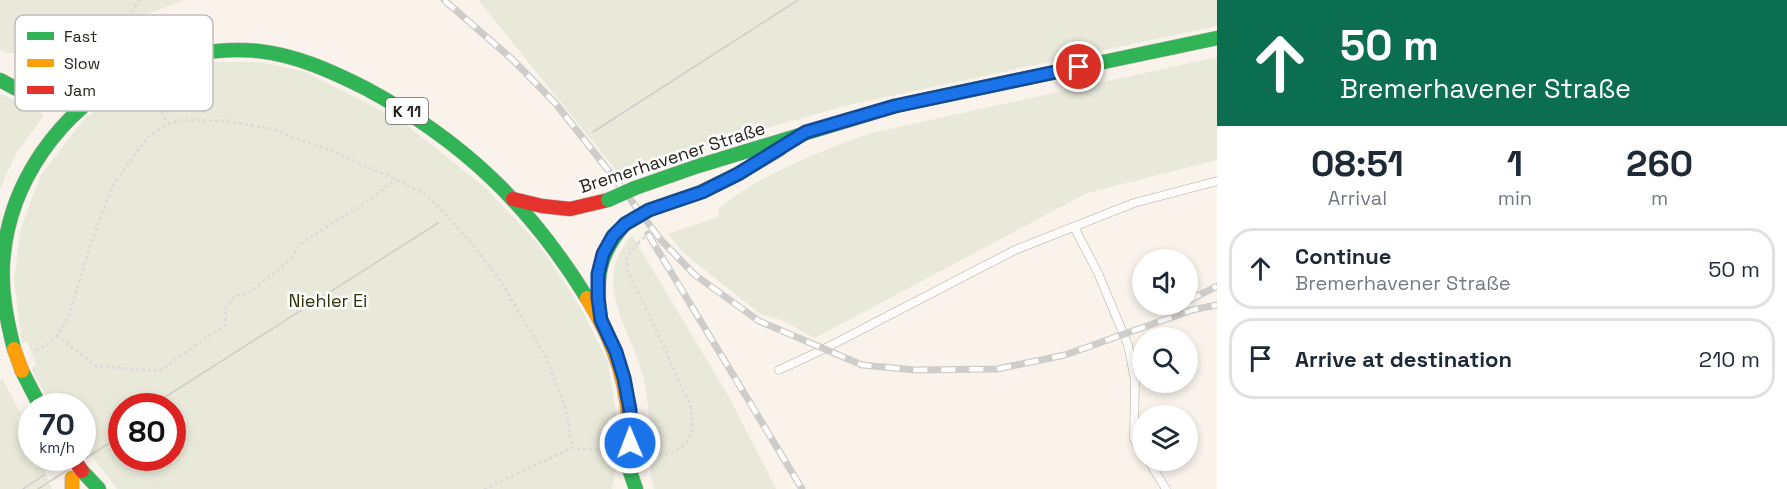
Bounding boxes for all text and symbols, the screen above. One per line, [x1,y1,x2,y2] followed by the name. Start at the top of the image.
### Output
[15,15,213,111] legend
[1340,19,1439,72] text: 50 m
[1241,24,1319,102] icon: ahead
[64,26,97,47] text: Fast
[1053,41,1104,92] pin
[1062,50,1095,83] icon: arrive
[64,53,100,74] text: Slow
[1340,71,1631,106] text: Bremerhavener Straße
[64,80,96,101] text: Jam
[386,98,428,124] road number: K 11
[576,116,768,198] street label: Bremerhavener Straße
[1311,141,1404,187] text: 08:51
[1507,141,1523,187] text: 1
[1626,141,1693,187] text: 260
[1328,185,1387,211] text: Arrival
[1498,185,1532,211] text: min
[1651,185,1668,211] text: m
[1295,242,1391,270] text: Continue
[1132,249,1198,471] map controls
[1132,249,1198,315] button: sound
[1244,252,1277,285] icon: ahead
[1708,255,1760,283] text: 50 m
[1295,270,1511,296] text: Bremerhavener Straße
[288,289,368,312] park label: Niehler Ei
[1132,327,1198,393] button: search
[1244,342,1277,375] icon: arrive
[1295,345,1512,373] text: Arrive at destination
[1699,345,1760,373] text: 210 m
[108,393,186,471] speed limit sign: 80
[39,405,75,444] text: 70
[1132,405,1198,471] button: layers
[598,411,662,475] position arrow
[39,438,75,457] text: km/h

